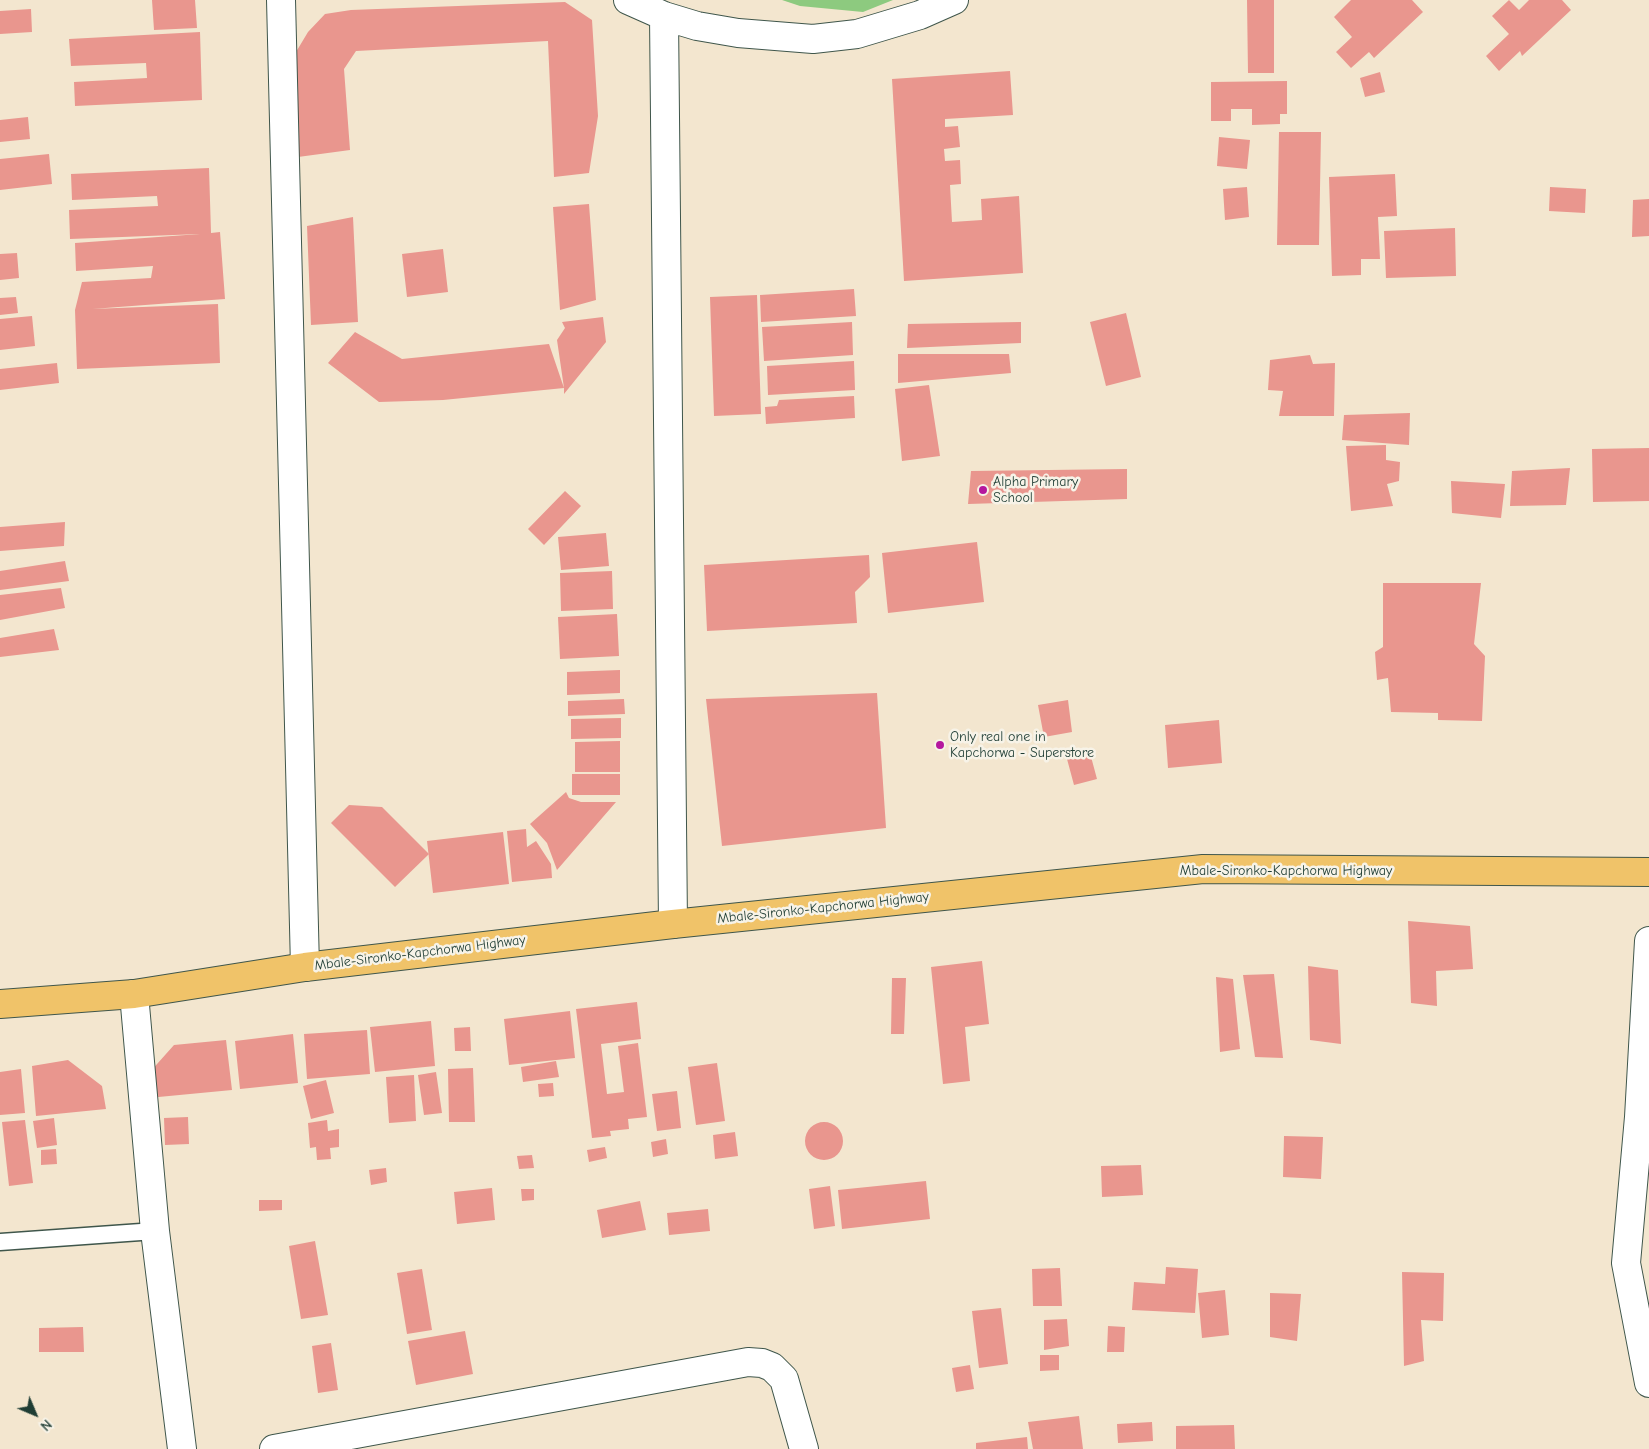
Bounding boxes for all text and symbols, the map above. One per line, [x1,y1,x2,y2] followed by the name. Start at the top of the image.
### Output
[993,474,1078,507] place label: Alpha Primary School
[977,484,989,496] marker: Alpha Primary School
[950,729,1094,762] place label: Only real one in Kapchorwa - Superstore
[934,739,946,751] marker: Only real one in Kapchorwa - Superstore
[1180,863,1392,879] street label: Mbale-Sironko-Kapchorwa Highway
[716,889,930,927] street label: Mbale-Sironko-Kapchorwa Highway
[313,932,527,974] street label: Mbale-Sironko-Kapchorwa Highway
[10,1389,60,1439] north arrow
[37,1416,55,1434] text: N

